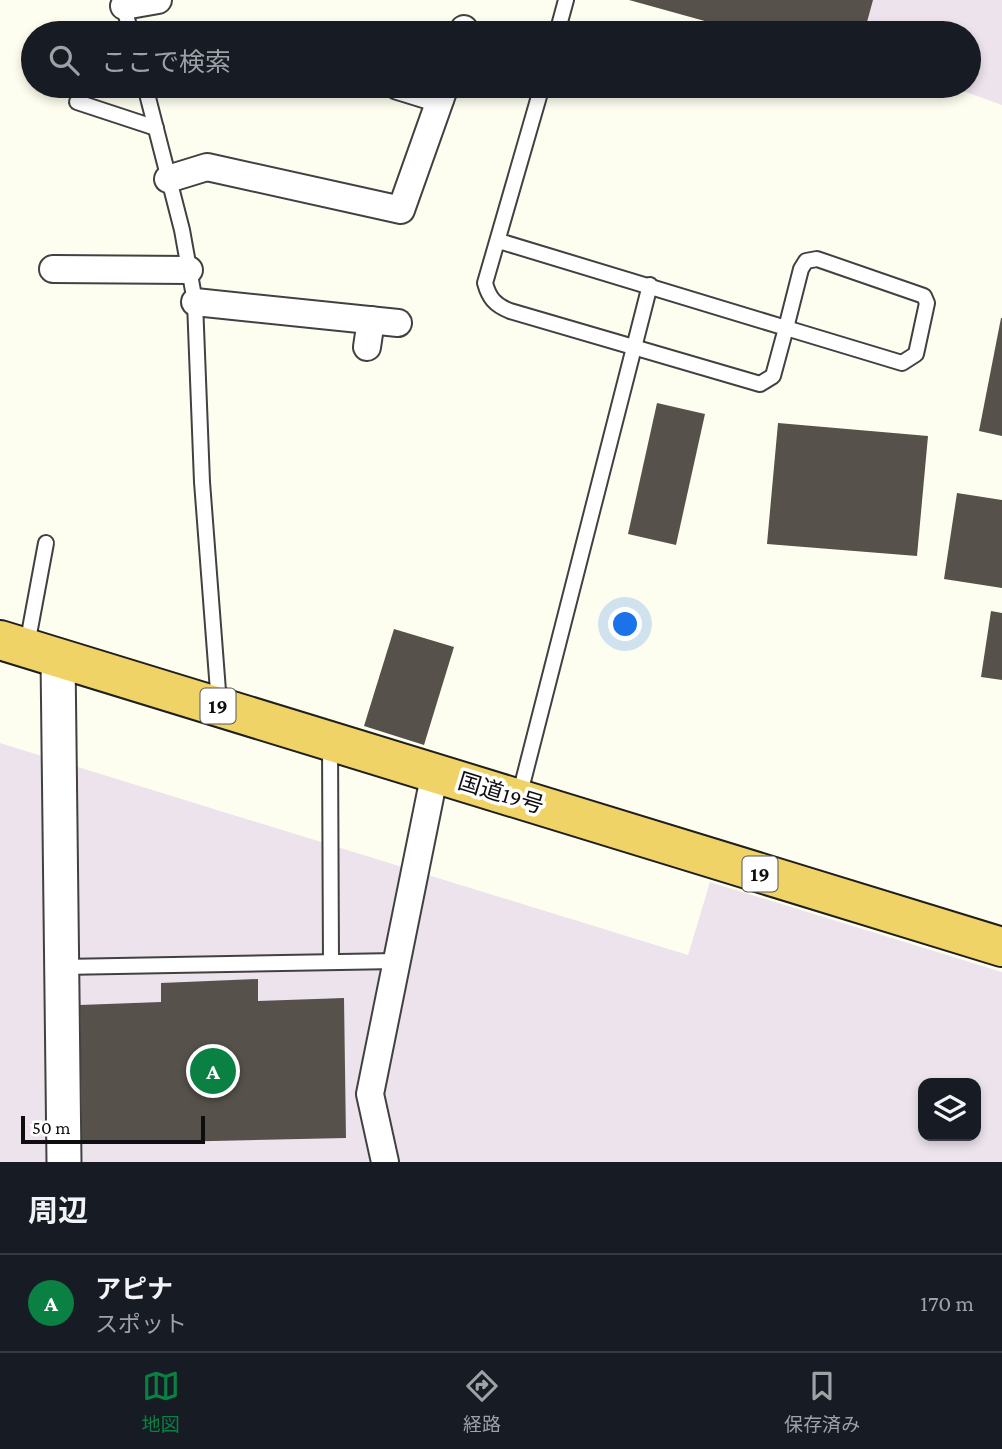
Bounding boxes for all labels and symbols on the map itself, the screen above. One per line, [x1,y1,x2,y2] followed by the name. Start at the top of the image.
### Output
[608,607,642,641] your location
[200,688,235,724] road number: 19
[455,768,547,818] street label: 国道19号
[742,856,778,892] road number: 19
[190,1045,236,1097] pin: A
[21,1113,205,1145] scale bar

